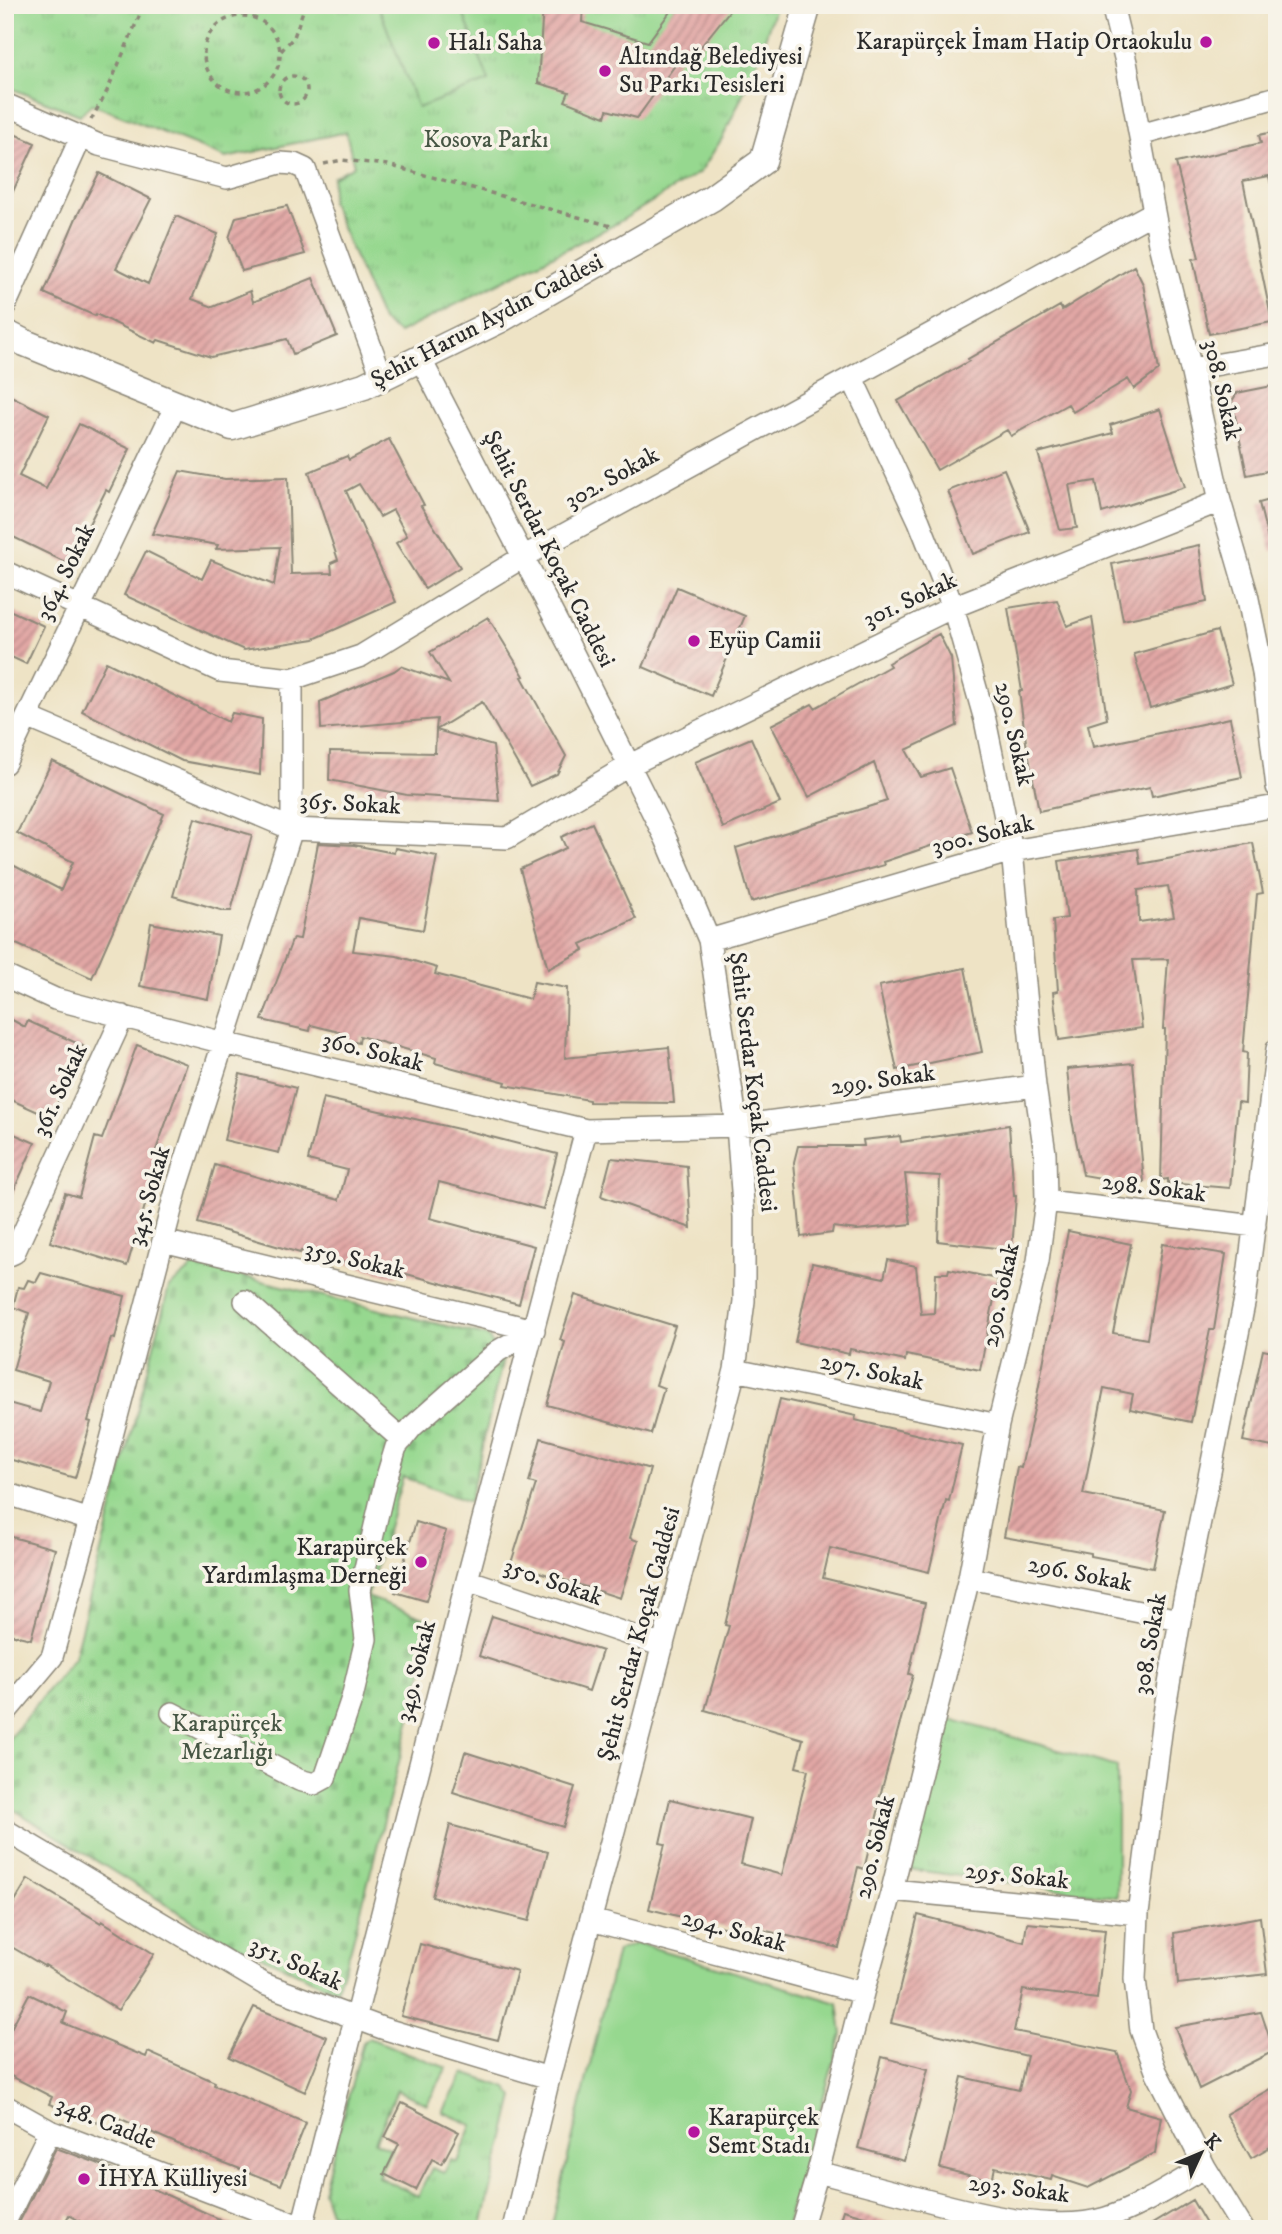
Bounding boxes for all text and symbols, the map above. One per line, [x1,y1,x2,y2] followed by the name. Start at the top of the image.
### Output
[856,26,1192,57] place label: Karapürçek İmam Hatip Ortaokulu
[448,28,543,58] place label: Halı Saha
[1198,34,1214,50] marker: Karapürçek İmam Hatip Ortaokulu
[426,35,442,51] marker: Halı Saha
[619,42,803,100] place label: Altındağ Belediyesi Su Parkı Tesisleri
[597,63,613,79] marker: Altındağ Belediyesi Su Parkı Tesisleri
[424,125,548,155] park label: Kosova Parkı
[366,247,608,395] street label: Şehit Harun Aydın Caddesi
[1196,337,1248,444] street label: 308. Sokak
[476,426,622,672] street label: Şehit Serdar Koçak Caddesi
[560,440,664,516] street label: 302. Sokak
[30,518,103,626] street label: 364. Sokak
[859,565,962,635] street label: 301. Sokak
[708,626,821,656] place label: Eyüp Camii
[686,633,702,649] marker: Eyüp Camii
[987,679,1041,789] street label: 290. Sokak
[298,786,402,822] street label: 365. Sokak
[929,808,1037,862] street label: 300. Sokak
[722,950,784,1214] street label: Şehit Serdar Koçak Caddesi
[319,1025,427,1079] street label: 360. Sokak
[25,1039,95,1141] street label: 361. Sokak
[829,1058,937,1102] street label: 299. Sokak
[120,1142,178,1250] street label: 345. Sokak
[1100,1167,1208,1209] street label: 298. Sokak
[302,1234,408,1286] street label: 359. Sokak
[975,1240,1027,1350] street label: 290. Sokak
[817,1346,927,1398] street label: 297. Sokak
[591,1504,687,1764] street label: Şehit Serdar Koçak Caddesi
[202,1533,407,1591] place label: Karapürçek Yardımlaşma Derneği
[1025,1549,1135,1599] street label: 296. Sokak
[500,1551,607,1613] street label: 350. Sokak
[413,1554,429,1570] marker: Karapürçek Yardımlaşma Derneği
[1126,1591,1174,1697] street label: 308. Sokak
[389,1617,443,1725] street label: 349. Sokak
[172,1709,283,1767] park label: Karapürçek Mezarlığı
[848,1792,902,1902] street label: 290. Sokak
[964,1856,1070,1896] street label: 295. Sokak
[678,1903,790,1959] street label: 294. Sokak
[245,1930,347,1998] street label: 351. Sokak
[51,2089,161,2157] street label: 348. Cadde
[708,2103,819,2161] place label: Karapürçek Semt Stadı
[1166,2118,1236,2188] north arrow
[686,2124,702,2140] marker: Karapürçek Semt Stadı
[1199,2129,1226,2155] text: K
[98,2163,247,2194] place label: İHYA Külliyesi
[967,2168,1071,2210] street label: 293. Sokak
[76,2171,92,2187] marker: İHYA Külliyesi

